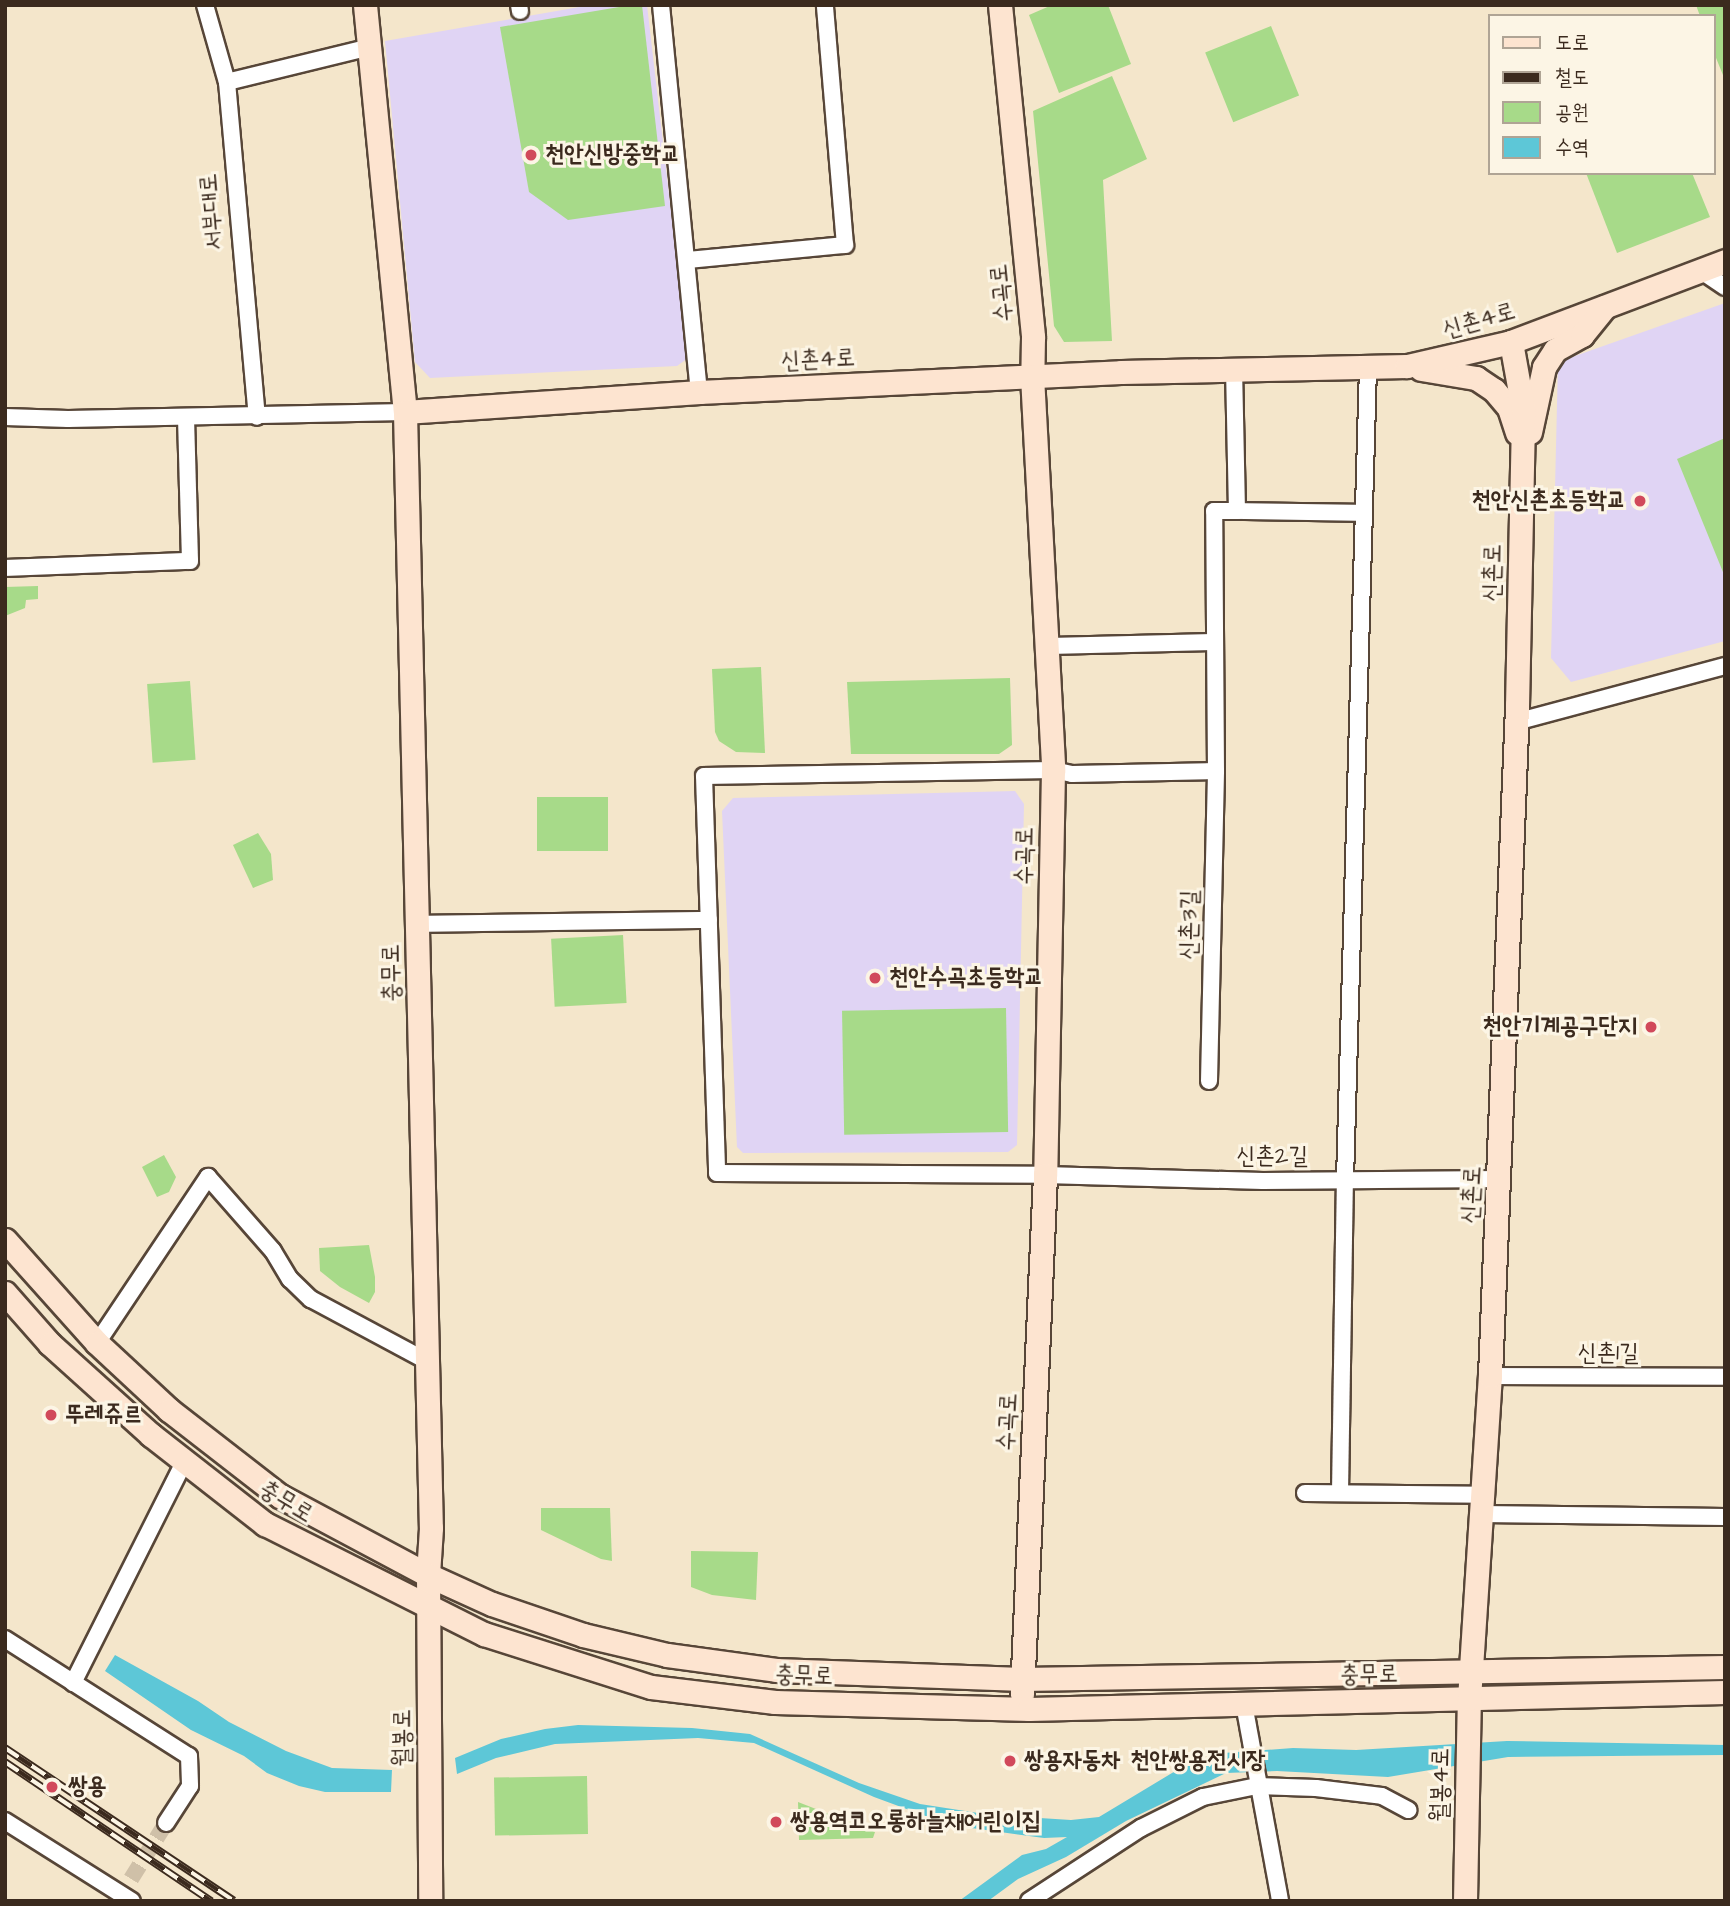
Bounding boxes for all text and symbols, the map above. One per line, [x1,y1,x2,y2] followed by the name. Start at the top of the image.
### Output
[1488,14,1716,175] legend
[1555,28,1589,57] text: 도로
[1555,63,1589,92] text: 철도
[1555,98,1589,127] text: 공원
[1555,133,1589,162] text: 수역
[545,141,680,169] place label: 천안신방중학교
[523,147,539,163] marker: 천안신방중학교
[194,172,230,252] street label: 서부대로
[985,263,1019,323] street label: 수곡로
[1439,297,1519,345] street label: 신촌4로
[780,344,856,376] street label: 신촌4로
[1472,487,1626,515] place label: 천안신촌초등학교
[1632,493,1648,509] marker: 천안신촌초등학교
[1478,544,1508,602] street label: 신촌로
[1010,827,1040,885] street label: 수곡로
[1175,890,1205,960] street label: 신촌3길
[377,944,407,1002] street label: 충무로
[889,964,1044,992] place label: 천안수곡초등학교
[867,970,883,986] marker: 천안수곡초등학교
[1482,1013,1637,1041] place label: 천안기계공구단지
[1643,1019,1659,1035] marker: 천안기계공구단지
[1236,1143,1308,1171] street label: 신촌2길
[1456,1165,1488,1225] street label: 신촌로
[1577,1340,1639,1368] street label: 신촌1길
[992,1392,1024,1452] street label: 수곡로
[65,1401,142,1429] place label: 뚜레쥬르
[43,1407,59,1423] marker: 뚜레쥬르
[254,1475,318,1529] street label: 충무로
[1340,1660,1398,1690] street label: 충무로
[775,1661,833,1691] street label: 충무로
[389,1709,417,1767] street label: 월봉로
[1024,1747,1265,1775] place label: 쌍용자동차 천안쌍용전시장
[1426,1748,1456,1822] street label: 월봉4로
[1002,1753,1018,1769] marker: 쌍용자동차 천안쌍용전시장
[68,1773,107,1801] place label: 쌍용
[42,1777,62,1797] marker: 쌍용
[790,1808,1041,1836] place label: 쌍용역코오롱하늘채어린이집
[768,1814,784,1830] marker: 쌍용역코오롱하늘채어린이집

